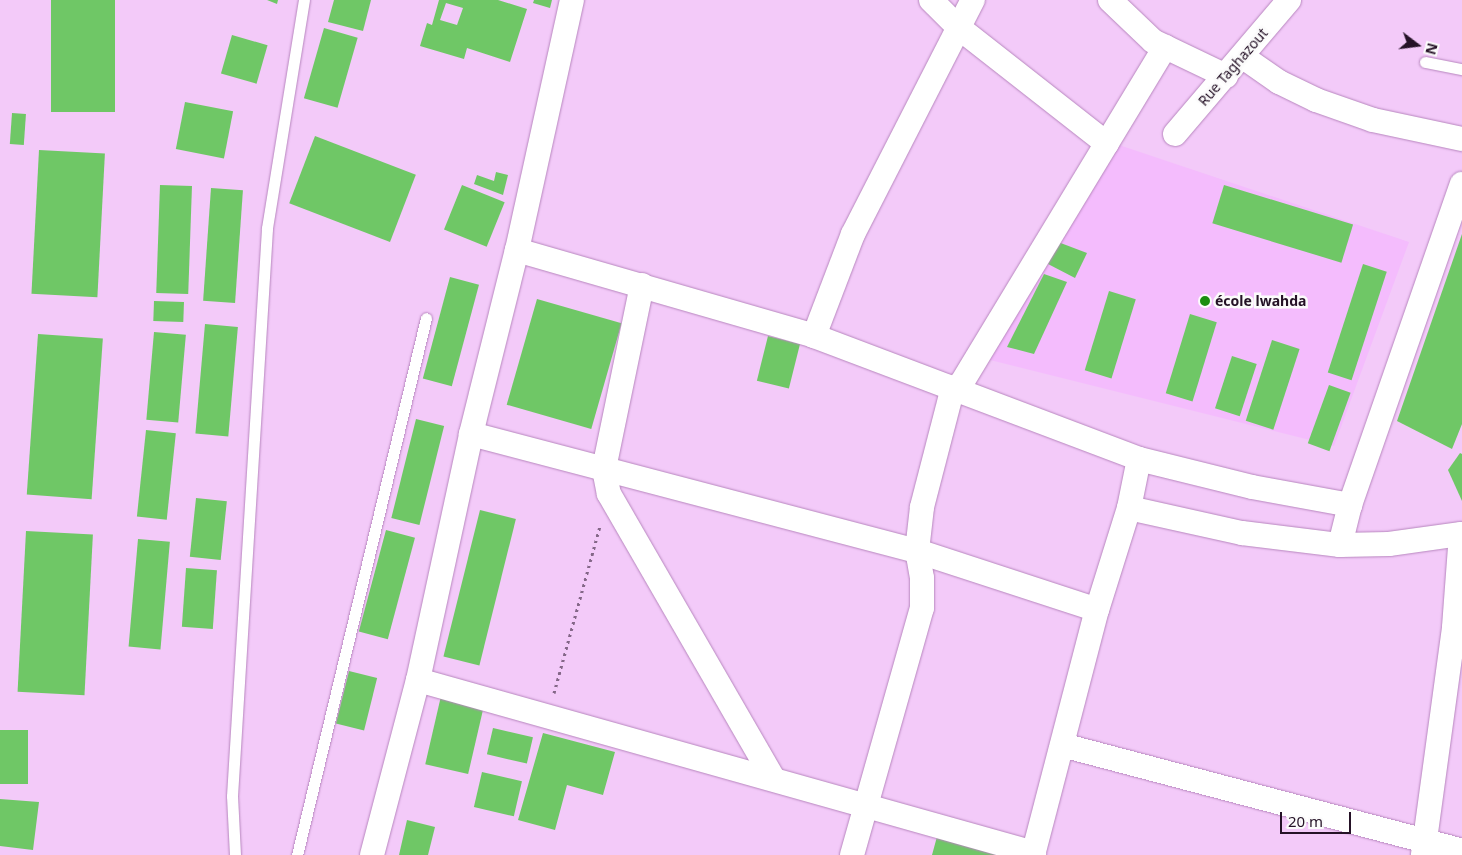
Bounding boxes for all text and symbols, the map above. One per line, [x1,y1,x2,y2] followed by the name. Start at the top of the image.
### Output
[1392,20,1442,70] north arrow
[1195,25,1271,109] street label: Rue Taghazout
[1421,41,1443,57] text: N
[1215,293,1306,309] place label: école lwahda
[1199,295,1211,307] marker: école lwahda
[1282,802,1353,834] scale bar
[1288,811,1323,831] text: 20 m

